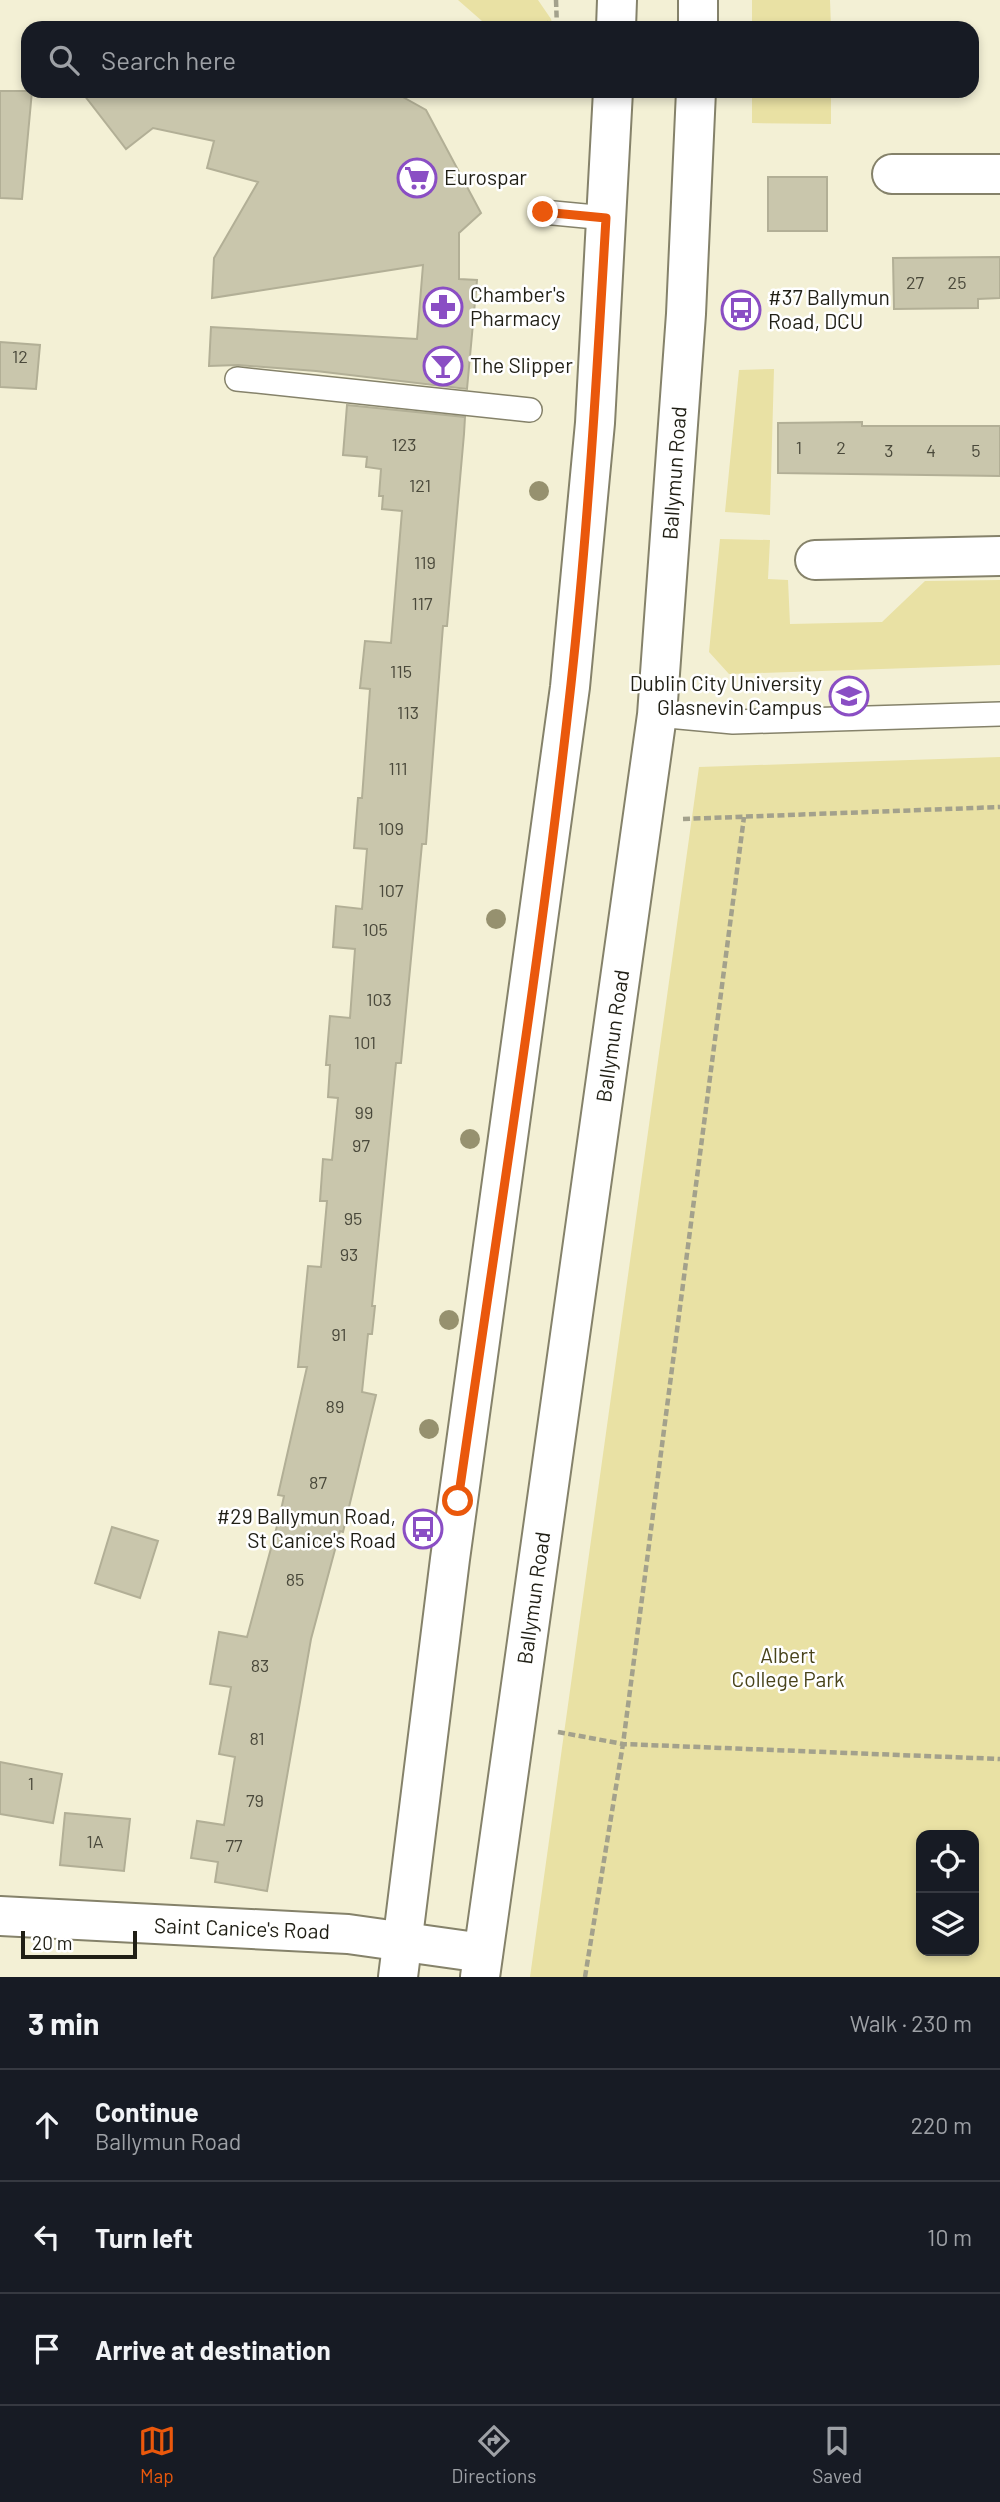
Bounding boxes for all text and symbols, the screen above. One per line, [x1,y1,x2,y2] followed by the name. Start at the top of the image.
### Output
[21,21,979,98] search box
[45,41,83,79] icon: search
[101,44,236,75] text: Search here
[396,157,438,199] supermarket icon: Eurospar
[444,164,527,189] place label: Eurospar
[527,196,558,227] route end
[906,271,925,293] house number: 27
[948,271,966,293] house number: 25
[470,281,565,330] place label: Chamber's Pharmacy
[768,284,890,333] place label: #37 Ballymun Road, DCU
[422,286,464,328] pharmacy icon: Chamber's Pharmacy
[720,289,762,331] bus stop icon: #37 Ballymun Road, DCU
[12,345,28,367] house number: 12
[422,345,464,387] bar icon: The Slipper
[470,352,573,377] place label: The Slipper
[656,405,691,540] street label: Ballymun Road
[391,433,417,455] house number: 123
[796,436,802,458] house number: 1
[836,436,846,458] house number: 2
[884,439,894,461] house number: 3
[926,439,936,461] house number: 4
[971,439,981,461] house number: 5
[409,474,431,496] house number: 121
[414,551,436,573] house number: 119
[411,592,433,614] house number: 117
[390,660,412,682] house number: 115
[630,670,822,719] place label: Dublin City University Glasnevin Campus
[828,675,870,717] school or university icon: Dublin City University Glasnevin Campus
[397,701,419,723] house number: 113
[388,757,408,779] house number: 111
[378,817,404,839] house number: 109
[379,879,404,901] house number: 107
[362,918,388,940] house number: 105
[590,968,633,1104] street label: Ballymun Road
[366,988,392,1010] house number: 103
[354,1031,376,1053] house number: 101
[355,1101,373,1123] house number: 99
[352,1134,370,1156] house number: 97
[344,1207,362,1229] house number: 95
[340,1243,358,1265] house number: 93
[331,1323,347,1345] house number: 91
[326,1395,344,1417] house number: 89
[309,1471,327,1493] house number: 87
[442,1485,473,1516] route start
[217,1503,396,1552] place label: #29 Ballymun Road, St Canice's Road
[402,1508,444,1550] bus stop icon: #29 Ballymun Road, St Canice's Road
[511,1530,554,1666] street label: Ballymun Road
[286,1568,304,1590] house number: 85
[732,1642,844,1691] park label: Albert College Park
[251,1654,269,1676] house number: 83
[249,1727,265,1749] house number: 81
[28,1772,34,1794] house number: 1
[246,1789,264,1811] house number: 79
[86,1830,104,1852] house number: 1A
[916,1830,979,1956] map controls
[916,1830,979,1893] button: locate
[225,1834,243,1856] house number: 77
[916,1893,979,1956] button: layers
[154,1912,330,1943] street label: Saint Canice's Road
[21,1928,136,1960] scale bar
[32,1931,72,1954] text: 20 m
[28,2005,99,2041] text: 3 min
[850,2009,972,2037] text: Walk · 230 m
[95,2096,199,2127] text: Continue
[28,2106,66,2144] icon: ahead
[911,2111,972,2139] text: 220 m
[95,2127,241,2155] text: Ballymun Road
[28,2218,66,2256] icon: left
[95,2222,193,2253] text: Turn left
[927,2223,972,2251] text: 10 m
[28,2330,66,2368] icon: arrive
[95,2334,331,2365] text: Arrive at destination
[138,2422,176,2487] tab: Map
[452,2422,537,2487] tab: Directions
[812,2422,862,2487] tab: Saved

